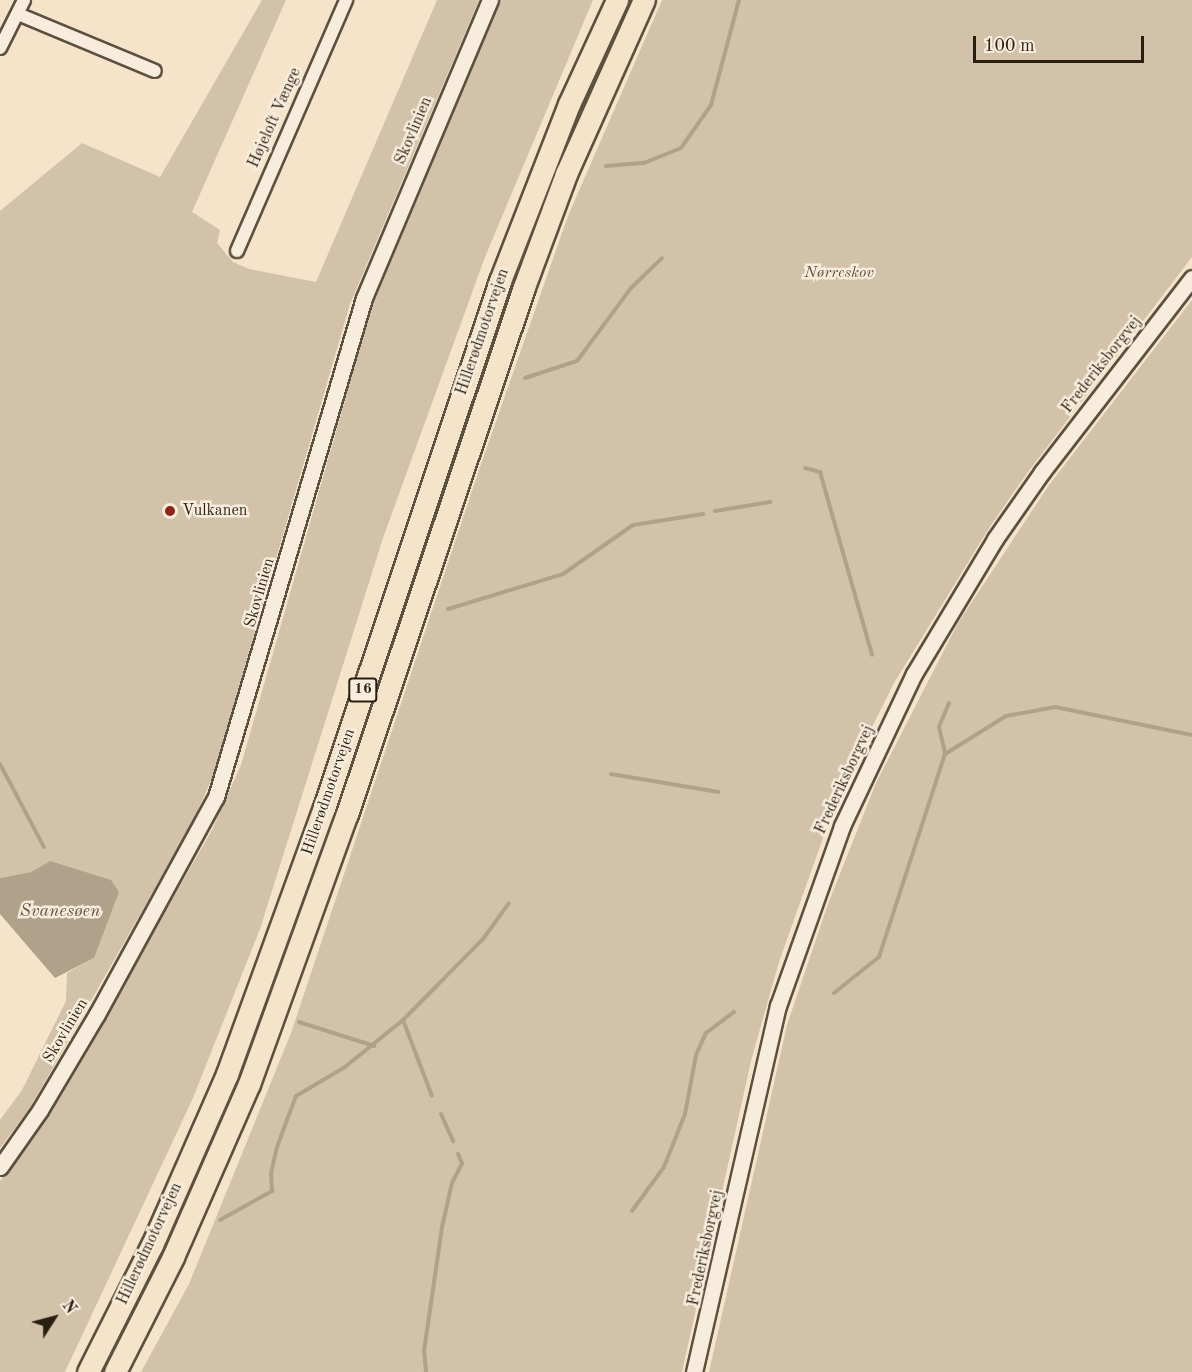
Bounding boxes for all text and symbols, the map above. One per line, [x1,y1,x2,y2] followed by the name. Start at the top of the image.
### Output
[976,24,1147,62] scale bar
[984,37,1035,55] text: 100 m
[244,65,306,171] street label: Højeloft Vænge
[391,94,437,168] street label: Skovlinien
[804,263,874,283] park label: Nørreskov
[452,266,514,398] street label: Hillerødmotorvejen
[1058,313,1146,417] street label: Frederiksborgvej
[182,501,247,521] place label: Vulkanen
[163,504,177,518] marker: Vulkanen
[241,556,279,630] street label: Skovlinien
[348,678,378,702] road number: 16
[811,722,879,838] street label: Frederiksborgvej
[298,726,360,858] street label: Hillerødmotorvejen
[20,900,100,922] water label: Svanesøen
[39,995,93,1067] street label: Skovlinien
[113,1180,187,1308] street label: Hillerødmotorvejen
[684,1188,728,1308] street label: Frederiksborgvej
[24,1288,84,1348] north arrow
[58,1298,79,1317] text: N

